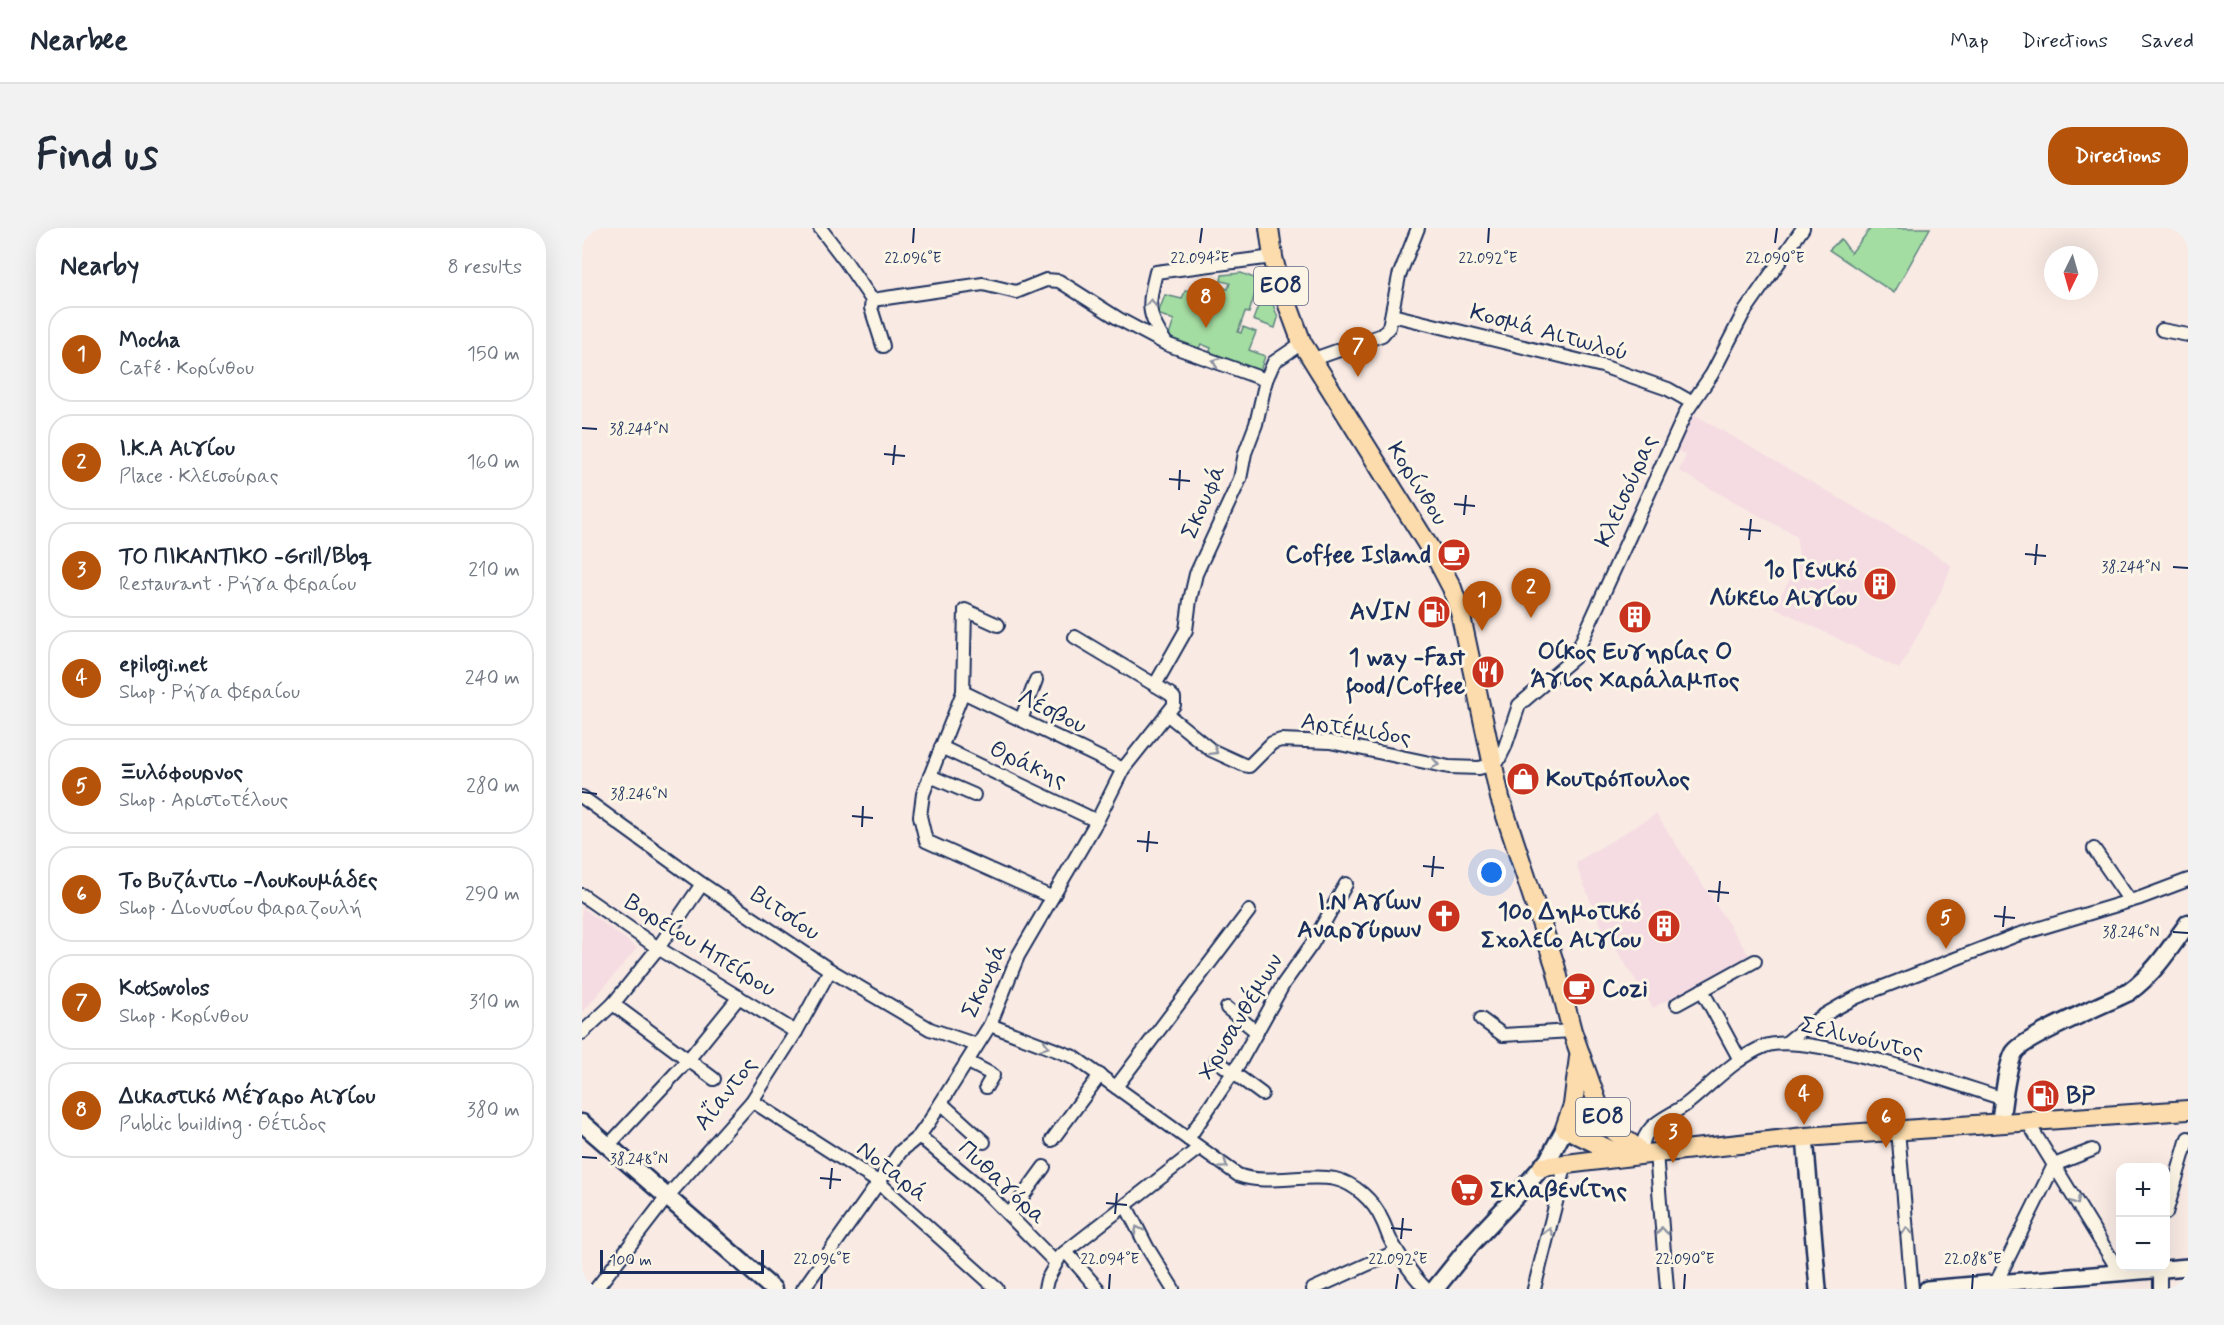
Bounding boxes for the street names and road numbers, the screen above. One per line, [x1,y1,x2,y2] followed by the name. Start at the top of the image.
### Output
[1254,267,1308,305] road number: ΕΟ8
[1466,297,1632,369] street label: Κοσμά Αιτωλού
[1588,430,1666,552] street label: Κλεισούρας
[1379,436,1455,532] street label: Κορίνθου
[1175,460,1233,544] street label: Σκουφά
[1012,681,1092,742] street label: Λέσβου
[1299,705,1413,754] street label: Αρτέμιδος
[984,734,1072,796] street label: Θράκης
[744,880,826,949] street label: Βιτσίου
[618,887,782,1005] street label: Βορείου Ηπείρου
[955,939,1015,1023] street label: Σκουφά
[1190,947,1291,1086] street label: Χρυσανθέμων
[1798,1010,1926,1068] street label: Σελινούντος
[687,1051,765,1137] street label: Αΐαντος
[1576,1098,1630,1136] road number: ΕΟ8
[850,1134,934,1210] street label: Νοταρά
[951,1134,1053,1232] street label: Πυθαγόρα

